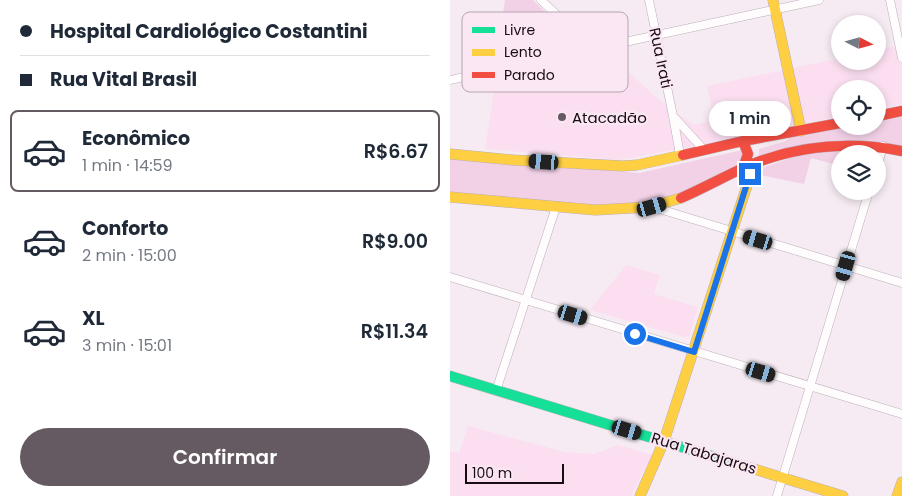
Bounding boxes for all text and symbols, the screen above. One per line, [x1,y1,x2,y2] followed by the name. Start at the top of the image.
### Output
[462,12,628,92] legend
[831,15,886,70] north arrow
[831,15,886,200] map controls
[50,18,368,45] text: Hospital Cardiológico Costantini
[504,20,536,40] text: Livre
[644,26,678,90] street label: Rua Irati
[504,42,542,62] text: Lento
[504,65,555,85] text: Parado
[50,66,197,93] text: Rua Vital Brasil
[831,80,886,135] button: locate
[709,101,791,136] callout: 1 min
[572,107,647,128] place label: Atacadão
[729,107,771,130] text: 1 min
[556,111,568,123] marker: Atacadão
[82,125,190,152] text: Econômico
[22,129,67,174] icon: car
[364,138,428,165] text: R$6.67
[831,145,886,200] button: layers
[528,153,559,171] car
[82,154,173,177] text: 1 min · 14:59
[739,163,761,185] route end
[635,196,668,218] car
[82,215,168,242] text: Conforto
[22,219,67,264] icon: car
[362,228,428,255] text: R$9.00
[741,228,774,252] car
[82,244,177,267] text: 2 min · 15:00
[834,250,857,282] car
[556,303,589,327] car
[82,305,105,332] text: XL
[22,309,67,354] icon: car
[361,318,428,345] text: R$11.34
[624,323,646,345] route start
[82,334,172,357] text: 3 min · 15:01
[744,360,777,384] car
[610,418,643,442] car
[649,427,759,479] street label: Rua Tabajaras
[20,428,430,486] button: Confirmar
[465,461,564,484] scale bar
[472,463,512,483] text: 100 m

